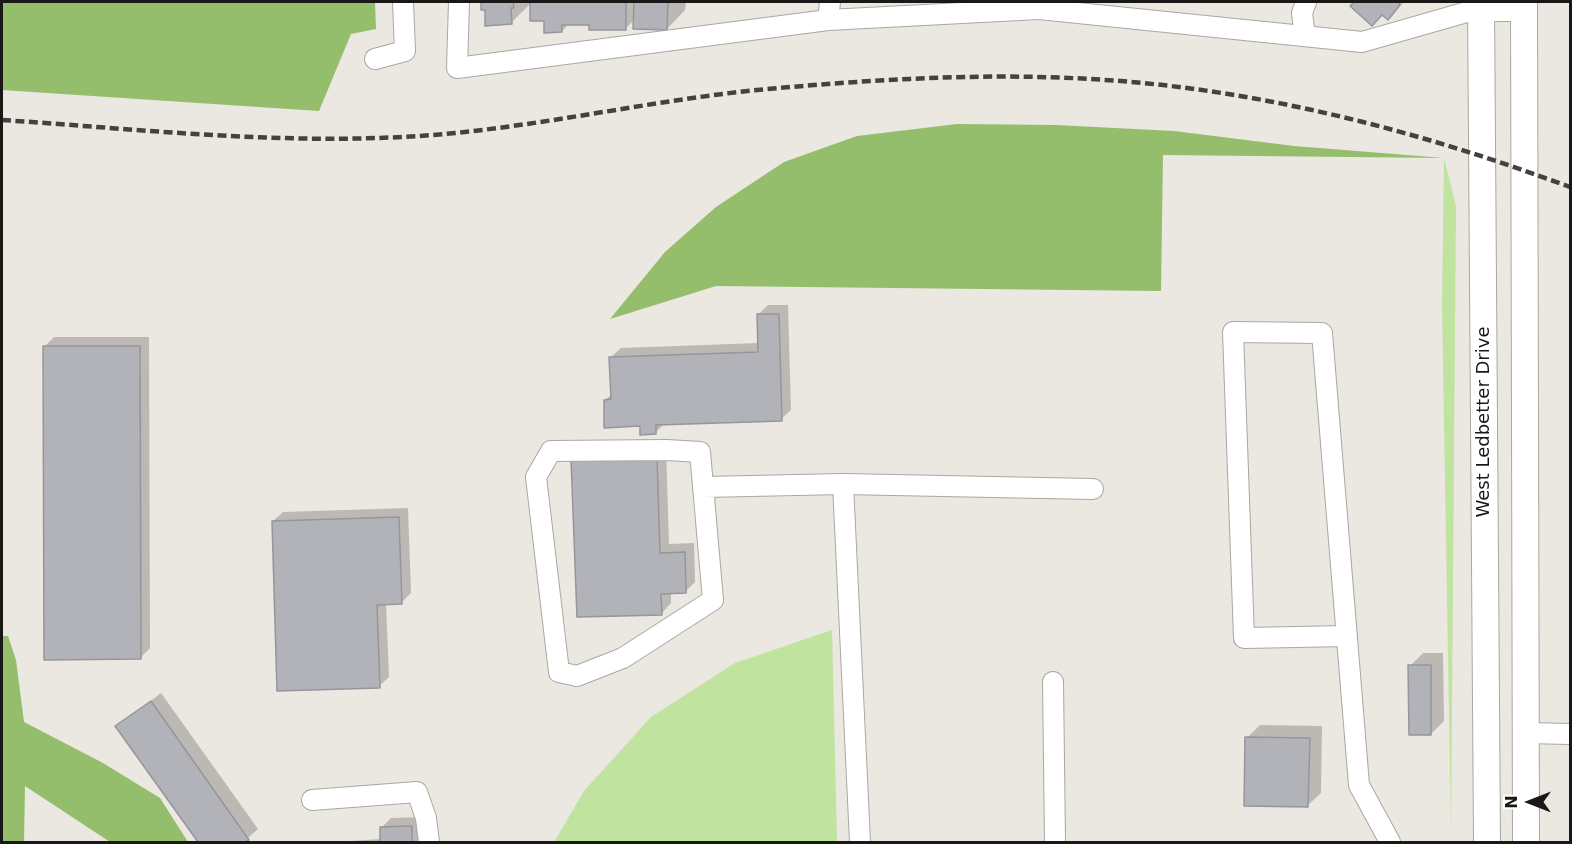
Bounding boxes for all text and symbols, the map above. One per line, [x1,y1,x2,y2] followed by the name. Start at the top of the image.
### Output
[1473,327,1495,517] street label: West Ledbetter Drive
[1500,772,1560,832] north arrow
[1502,795,1521,809] text: N

